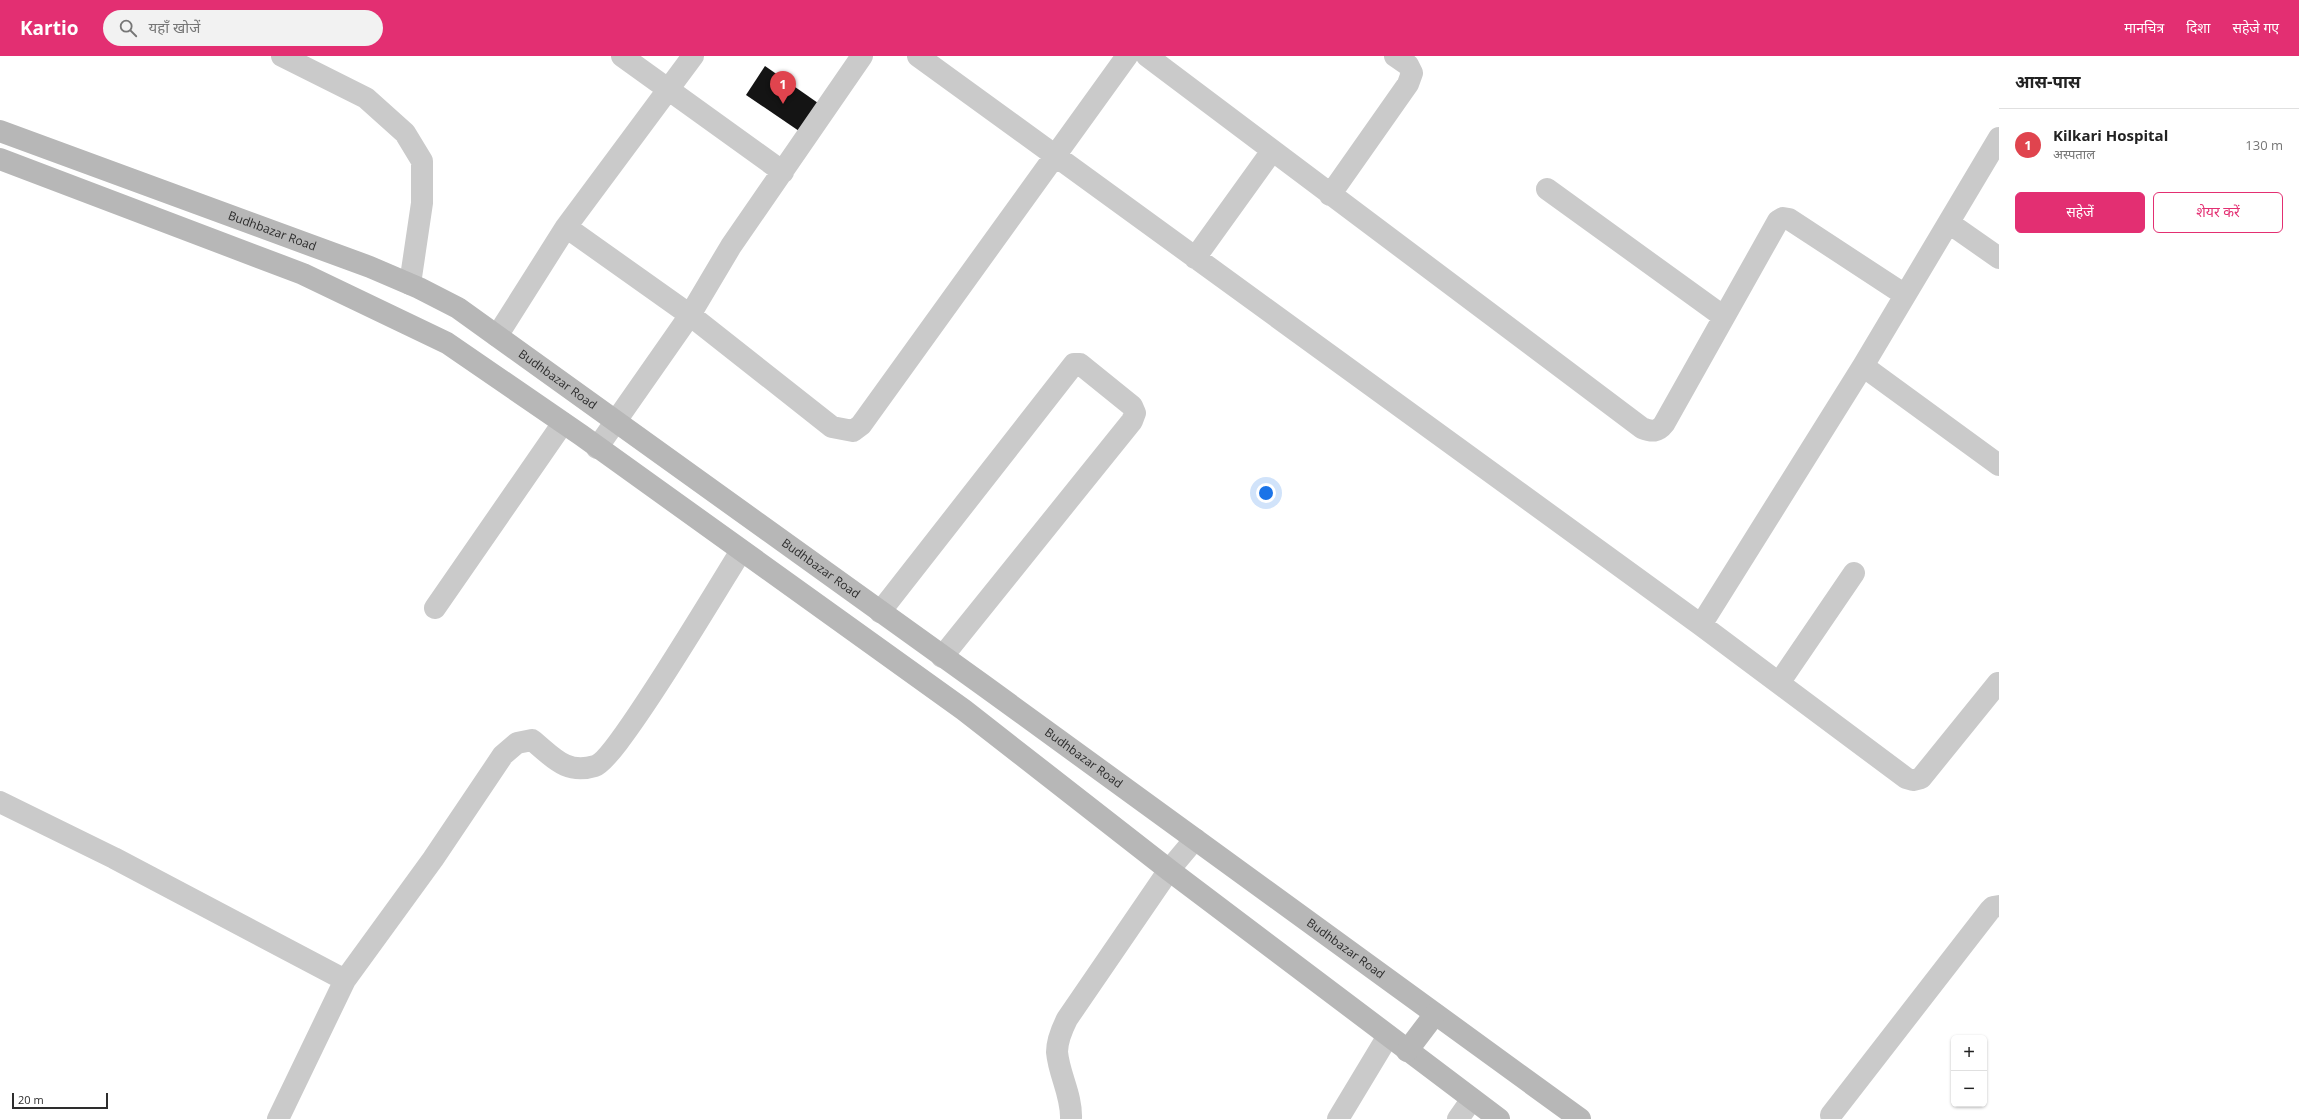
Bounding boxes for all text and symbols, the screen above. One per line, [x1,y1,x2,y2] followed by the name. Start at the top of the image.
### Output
[103,10,383,46] search box
[20,15,79,41] text: Kartio
[117,17,139,39] icon: search
[149,17,200,37] text: यहाँ खोजें
[2124,18,2164,37] text: मानचित्र
[2186,18,2210,37] text: दिशा
[2232,18,2279,37] text: सहेजे गए
[2015,70,2081,93] text: आस-पास
[770,71,796,104] pin: 1
[2053,125,2168,145] text: Kilkari Hospital
[2024,136,2032,154] text: 1
[2245,136,2283,154] text: 130 m
[2053,145,2095,163] text: अस्पताल
[2015,192,2145,233] button: सहेजें
[2153,192,2283,233] button: शेयर करें
[226,207,319,255] street label: Budhbazar Road
[515,345,601,413] street label: Budhbazar Road
[1256,483,1276,503] your location
[778,534,864,602] street label: Budhbazar Road
[1041,724,1126,792] street label: Budhbazar Road
[1303,914,1388,982] street label: Budhbazar Road
[1951,1035,1987,1107] map controls
[1951,1035,1987,1071] button: +
[1951,1071,1987,1107] button: −
[12,1091,108,1110] scale bar
[18,1092,44,1107] text: 20 m

